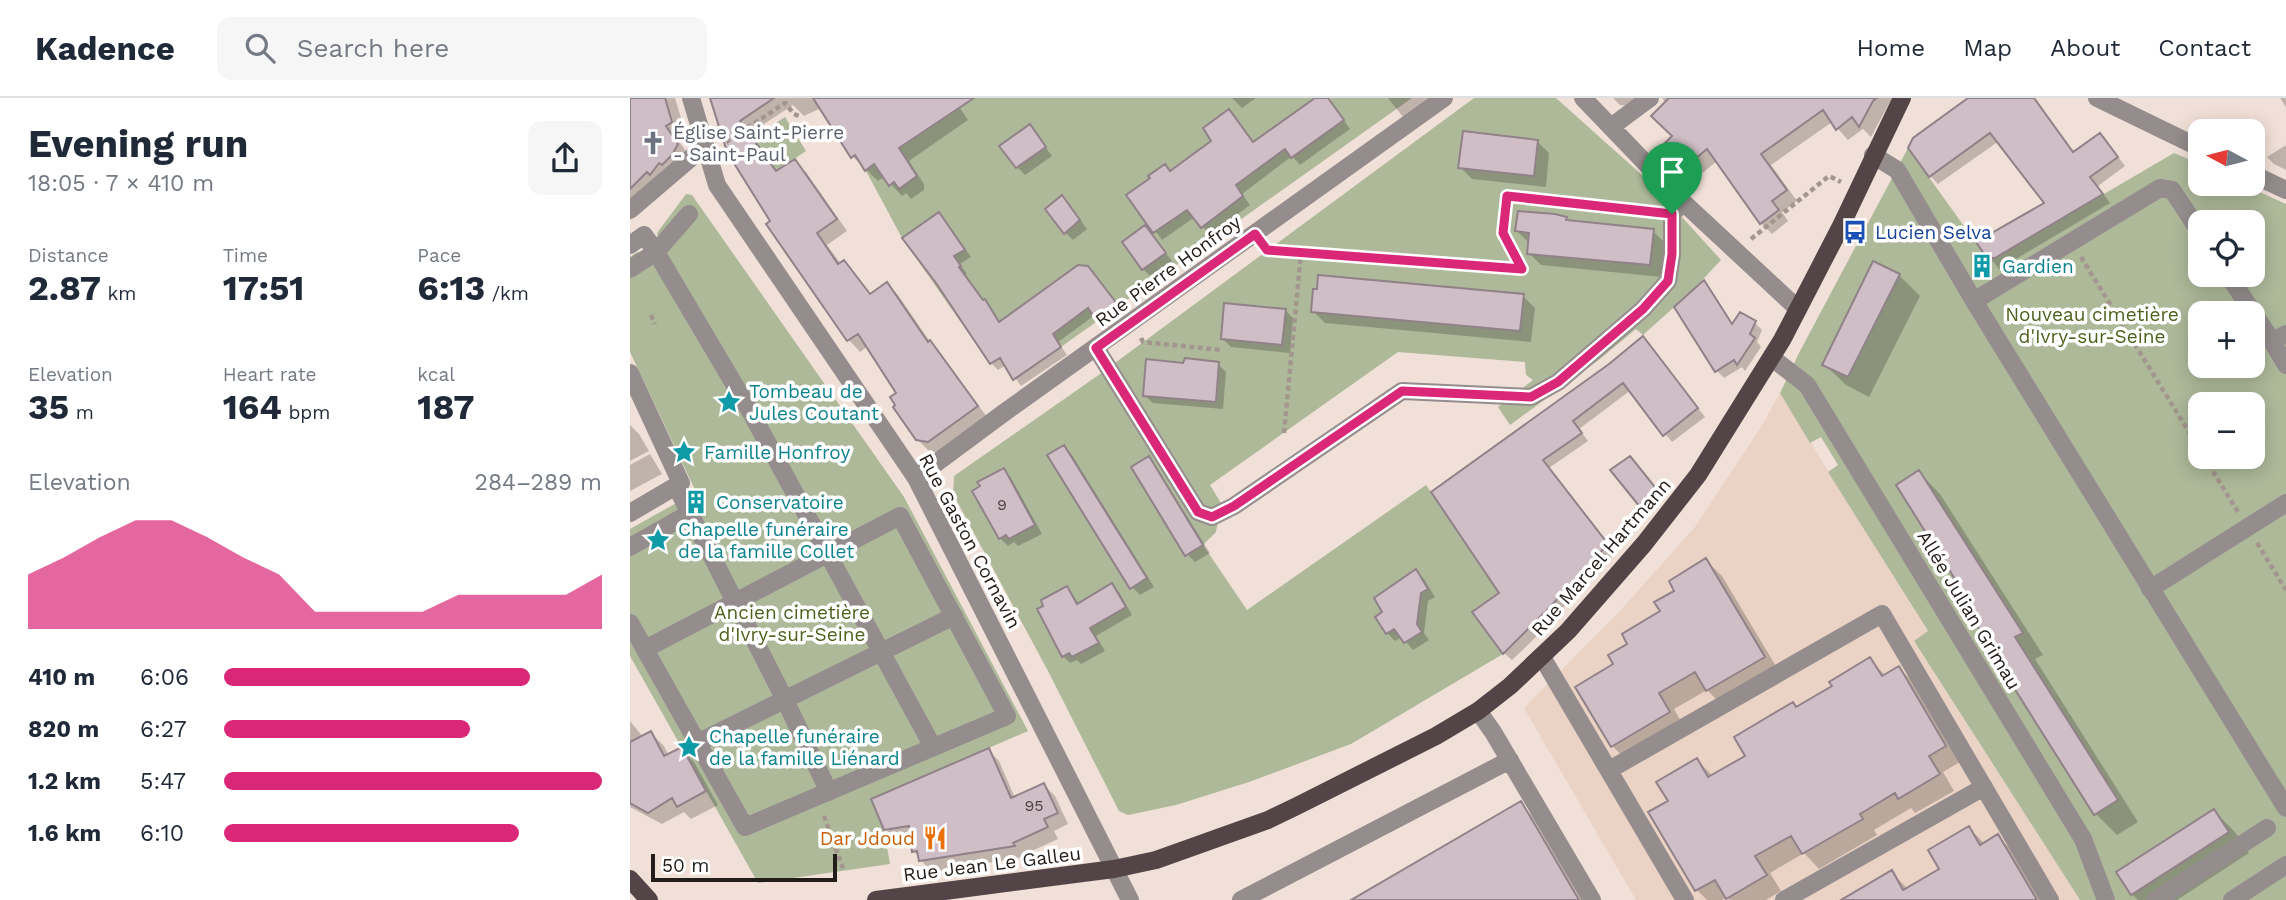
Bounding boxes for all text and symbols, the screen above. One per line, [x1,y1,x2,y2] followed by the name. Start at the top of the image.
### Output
[217,17,707,80] search box
[35,29,175,68] text: Kadence
[241,29,279,67] icon: search
[297,33,449,63] text: Search here
[1857,34,1925,62] text: Home
[1963,34,2012,62] text: Map
[2050,34,2120,62] text: About
[2158,34,2251,62] text: Contact
[2188,119,2264,196] north arrow
[2188,119,2265,469] map controls
[528,121,602,195] button: share
[673,121,844,166] place label: Église Saint-Pierre - Saint-Paul
[28,122,248,166] text: Evening run
[639,129,667,157] church icon: Église Saint-Pierre - Saint-Paul
[1642,142,1702,214] pin
[1653,153,1691,191] icon: arrive
[28,170,214,197] text: 18:05 · 7 × 410 m
[1091,210,1246,332] street label: Rue Pierre Honfroy
[2188,210,2265,287] button: locate
[1841,218,1869,246] bus stop icon: Lucien Selva
[1875,221,1992,244] place label: Lucien Selva
[28,244,109,267] text: Distance
[223,244,268,267] text: Time
[417,244,461,267] text: Pace
[1968,252,1996,280] building icon: Gardien
[2002,255,2074,278] place label: Gardien
[28,267,101,309] text: 2.87
[223,267,304,309] text: 17:51
[417,267,485,309] text: 6:13
[101,282,136,305] text: km
[485,282,529,305] text: /km
[2188,301,2265,378] button: +
[2005,303,2179,348] park label: Nouveau cimetière d'Ivry-sur-Seine
[28,363,113,386] text: Elevation
[223,363,317,386] text: Heart rate
[417,363,455,386] text: kcal
[749,380,879,425] place label: Tombeau de Jules Coutant
[28,386,69,428] text: 35
[223,386,282,428] text: 164
[417,386,474,428] text: 187
[715,388,743,416] place icon: Tombeau de Jules Coutant
[2188,392,2265,469] button: −
[69,401,94,424] text: m
[282,401,330,424] text: bpm
[670,438,698,466] place icon: Famille Honfroy
[704,441,850,464] place label: Famille Honfroy
[914,450,1026,632] street label: Rue Gaston Cornavin
[28,469,131,496] text: Elevation
[474,469,602,496] text: 284–289 m
[1526,474,1676,640] street label: Rue Marcel Hartmann
[682,488,710,516] building icon: Conservatoire
[716,491,844,514] place label: Conservatoire
[997,495,1007,514] house number: 9
[678,518,854,563] place label: Chapelle funéraire de la famille Collet
[644,526,672,554] place icon: Chapelle funéraire de la famille Collet
[1912,526,2026,694] street label: Allée Julian Grimau
[714,601,870,646] park label: Ancien cimetière d'Ivry-sur-Seine
[28,664,95,691] text: 410 m
[140,664,189,691] text: 6:06
[28,716,99,743] text: 820 m
[140,716,187,743] text: 6:27
[709,725,900,770] place label: Chapelle funéraire de la famille Liénard
[675,733,703,761] place icon: Chapelle funéraire de la famille Liénard
[28,768,101,795] text: 1.2 km
[140,768,186,795] text: 5:47
[1024,796,1044,815] house number: 95
[28,820,101,847] text: 1.6 km
[140,820,184,847] text: 6:10
[921,824,949,852] restaurant icon: Dar Jdoud
[820,827,915,850] place label: Dar Jdoud
[902,842,1082,886] street label: Rue Jean Le Galleu
[651,851,836,883] scale bar
[662,854,709,877] text: 50 m

